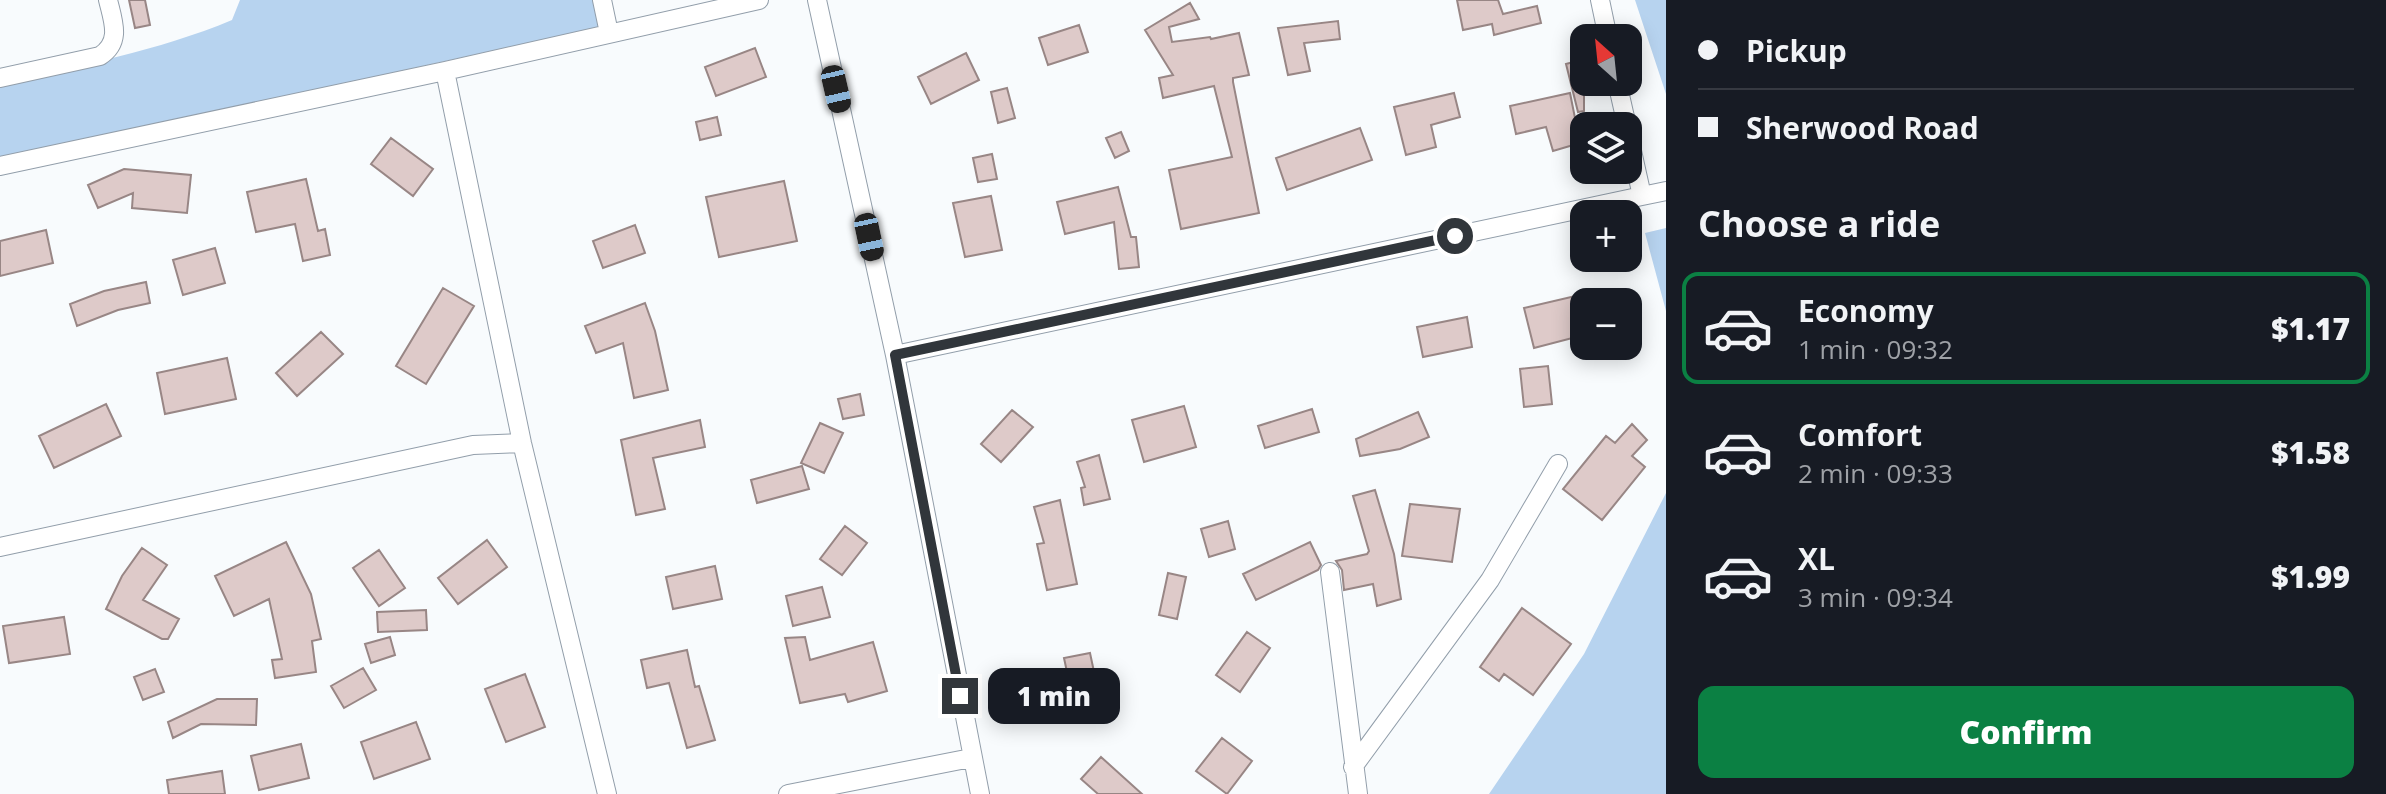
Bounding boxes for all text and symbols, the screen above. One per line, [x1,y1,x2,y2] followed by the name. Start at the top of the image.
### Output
[1570,24,1642,96] north arrow
[1570,24,1642,360] map controls
[1746,30,1847,71] text: Pickup
[819,63,853,115] car
[1746,107,1979,148] text: Sherwood Road
[1570,112,1642,184] button: layers
[1698,199,1940,248] text: Choose a ride
[1570,200,1642,272] button: +
[852,211,886,263] car
[1437,218,1473,254] route start
[1570,288,1642,360] button: −
[1798,290,1934,331] text: Economy
[1702,292,1774,364] icon: car
[2271,308,2350,349] text: $1.17
[1798,331,1953,367] text: 1 min · 09:32
[1798,414,1922,455] text: Comfort
[1702,416,1774,488] icon: car
[2271,432,2350,473] text: $1.58
[1798,455,1953,491] text: 2 min · 09:33
[1798,538,1835,579] text: XL
[1702,540,1774,612] icon: car
[2271,556,2350,597] text: $1.99
[1798,579,1953,615] text: 3 min · 09:34
[988,668,1120,724] callout: 1 min
[942,678,978,714] route end
[1017,678,1091,714] text: 1 min
[1698,686,2354,778] button: Confirm

